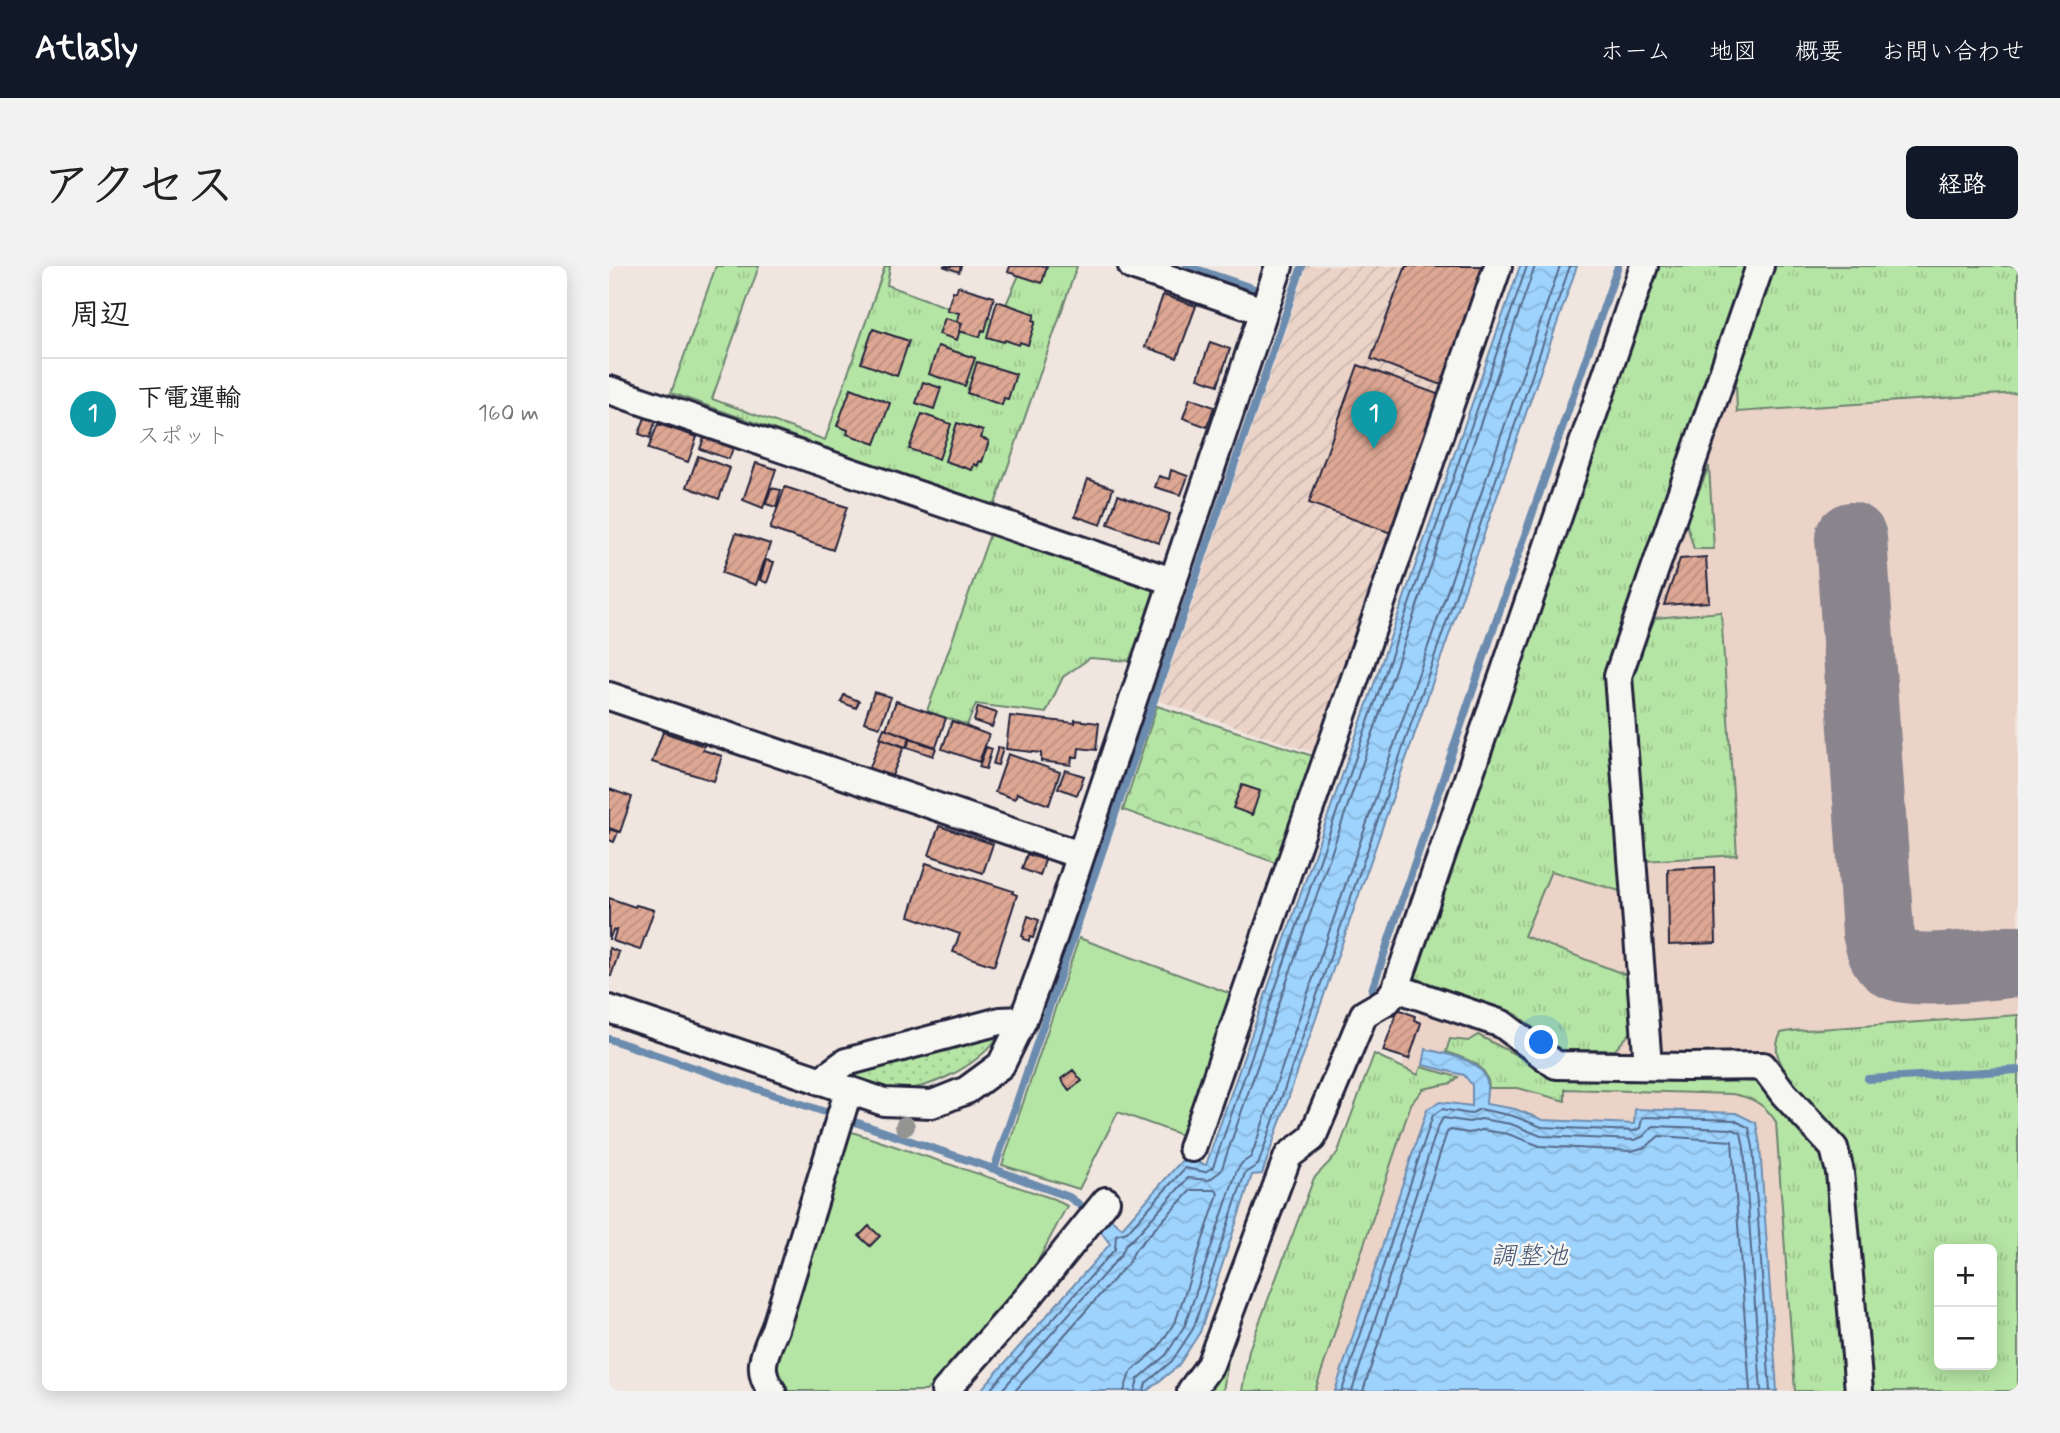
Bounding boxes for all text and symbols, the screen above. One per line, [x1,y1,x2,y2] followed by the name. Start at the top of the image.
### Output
[35,27,138,71] text: Atlasly
[1600,37,1671,68] text: ホーム
[1709,37,1757,68] text: 地図
[1795,37,1843,68] text: 概要
[1881,37,2025,68] text: お問い合わせ
[1906,146,2018,219] button: 経路
[42,155,235,220] text: アクセス
[70,296,130,335] text: 周辺
[137,382,241,416] text: 下電運輸
[1351,391,1397,449] pin: 1
[88,399,98,429] text: 1
[478,399,539,429] text: 160 m
[137,422,229,452] text: スポット
[1524,1025,1558,1059] your location
[1490,1240,1569,1274] water label: 調整池
[1934,1244,1997,1370] map controls
[1934,1244,1997,1307] button: +
[1934,1307,1997,1370] button: −

